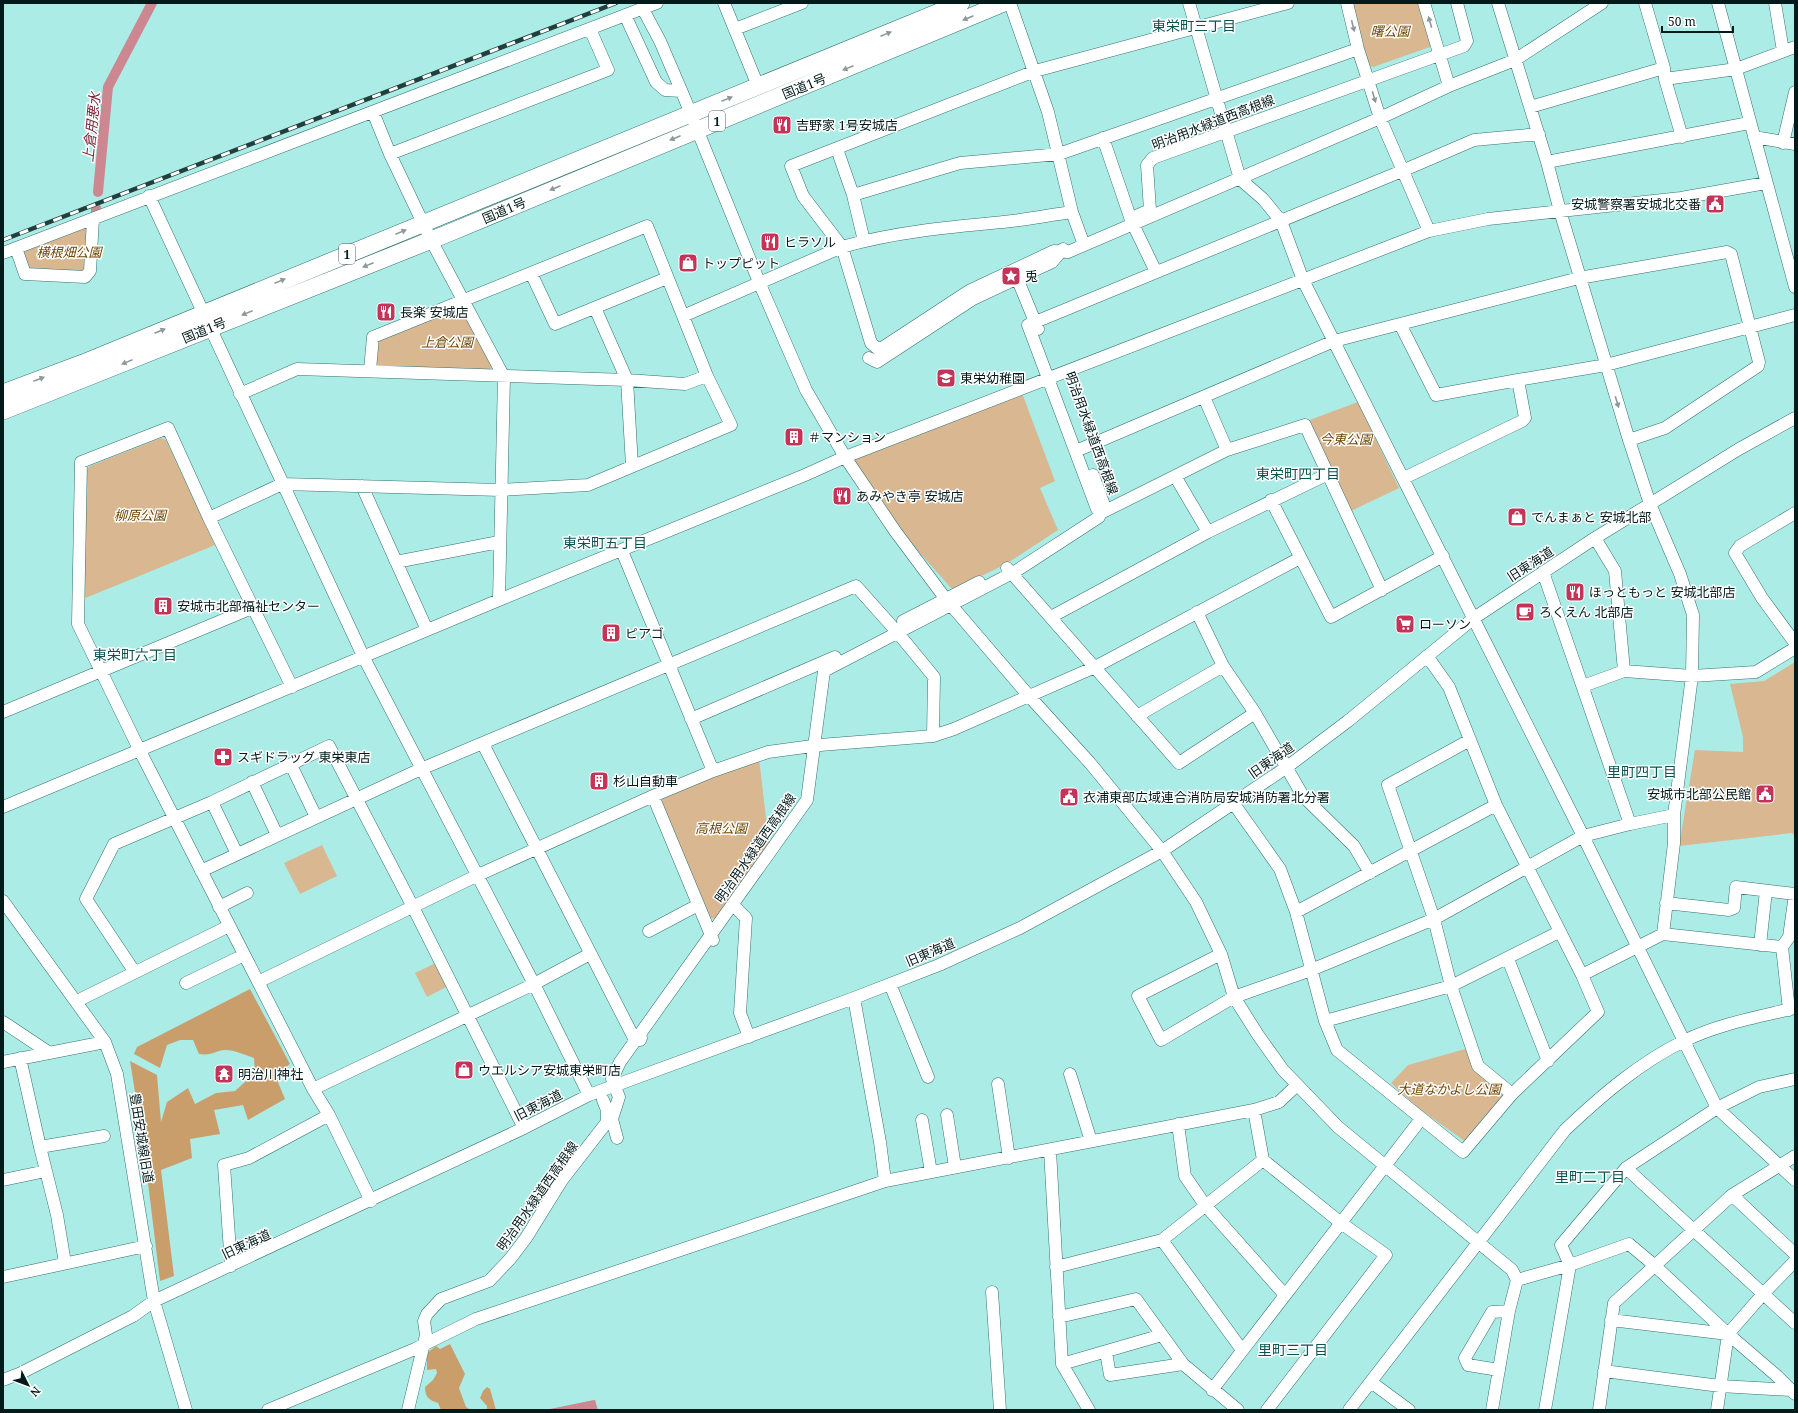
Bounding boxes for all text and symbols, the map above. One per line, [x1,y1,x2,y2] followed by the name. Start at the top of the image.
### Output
[1662,8,1733,34] scale bar
[1668,13,1696,30] text: 50 m
[962,15,973,21] one-way arrow
[1427,15,1433,27] one-way arrow
[1152,16,1236,35] district label: 東栄町三丁目
[1350,20,1356,32] one-way arrow
[1370,22,1411,40] park label: 曙公園
[881,30,893,36] one-way arrow
[841,65,853,71] one-way arrow
[779,69,829,103] street label: 国道1号
[78,89,104,163] water label: 上倉用悪水
[1149,90,1277,154] street label: 明治用水緑道西高根線
[1371,91,1377,103] one-way arrow
[722,95,734,101] one-way arrow
[709,111,725,131] road number: 1
[771,114,793,136] restaurant icon: 吉野家 1号安城店
[796,116,898,134] place label: 吉野家 1号安城店
[670,135,681,141] one-way arrow
[550,185,561,191] one-way arrow
[479,193,529,227] street label: 国道1号
[1704,193,1726,215] public building icon: 安城警察署安城北交番
[1571,195,1701,213] place label: 安城警察署安城北交番
[395,229,407,235] one-way arrow
[759,231,781,253] restaurant icon: ヒラソル
[784,233,836,251] place label: ヒラソル
[36,243,103,261] park label: 横根畑公園
[339,244,355,264] road number: 1
[677,252,699,274] shop icon: トップピット
[702,254,780,272] place label: トップピット
[362,262,374,268] one-way arrow
[1000,265,1022,287] place icon: 兎
[1025,267,1038,285] place label: 兎
[275,278,287,284] one-way arrow
[375,301,397,323] restaurant icon: 長楽 安城店
[400,303,468,321] place label: 長楽 安城店
[241,310,253,316] one-way arrow
[179,313,229,347] street label: 国道1号
[155,327,167,333] one-way arrow
[421,333,475,351] park label: 上倉公園
[121,358,133,365] one-way arrow
[935,367,957,389] school or university icon: 東栄幼稚園
[960,369,1025,387] place label: 東栄幼稚園
[1061,369,1123,497] street label: 明治用水緑道西高根線
[34,376,46,382] one-way arrow
[1614,397,1620,409] one-way arrow
[783,426,805,448] building icon: ＃マンション
[808,428,886,446] place label: ＃マンション
[1320,430,1374,448] park label: 今東公園
[1256,464,1340,483] district label: 東栄町四丁目
[831,485,853,507] restaurant icon: あみやき亭 安城店
[856,487,963,505] place label: あみやき亭 安城店
[114,506,168,524] park label: 柳原公園
[1506,506,1528,528] shop icon: でんまぁと 安城北部
[1531,508,1651,526] place label: でんまぁと 安城北部
[563,533,647,552] district label: 東栄町五丁目
[1503,542,1557,586] street label: 旧東海道
[1564,581,1586,603] restaurant icon: ほっともっと 安城北部店
[1589,583,1735,601] place label: ほっともっと 安城北部店
[152,595,174,617] building icon: 安城市北部福祉センター
[177,597,320,615] place label: 安城市北部福祉センター
[1514,601,1536,623] cafe icon: ろくえん 北部店
[1539,603,1633,621] place label: ろくえん 北部店
[1394,613,1416,635] supermarket icon: ローソン
[1419,615,1471,633] place label: ローソン
[600,622,622,644] building icon: ピアゴ
[625,624,664,642] place label: ピアゴ
[93,645,177,664] district label: 東栄町六丁目
[1245,738,1297,782] street label: 旧東海道
[212,746,234,768] pharmacy icon: スギドラッグ 東栄東店
[237,748,370,766] place label: スギドラッグ 東栄東店
[1607,762,1677,781] district label: 里町四丁目
[588,770,610,792] building icon: 杉山自動車
[613,772,678,790] place label: 杉山自動車
[1754,783,1776,805] public building icon: 安城市北部公民館
[1647,785,1751,803] place label: 安城市北部公民館
[1058,786,1080,808] public building icon: 衣浦東部広域連合消防局安城消防署北分署
[1083,788,1330,806] place label: 衣浦東部広域連合消防局安城消防署北分署
[710,790,800,906] street label: 明治用水緑道西高根線
[695,819,749,837] park label: 高根公園
[903,934,957,970] street label: 旧東海道
[453,1059,475,1081] shop icon: ウエルシア安城東栄町店
[478,1061,621,1079] place label: ウエルシア安城東栄町店
[213,1063,235,1085] temple icon: 明治川神社
[238,1065,303,1083] place label: 明治川神社
[1397,1080,1503,1098] park label: 大道なかよし公園
[511,1085,565,1125] street label: 旧東海道
[126,1092,158,1184] street label: 豊田安城線旧道
[492,1138,582,1254] street label: 明治用水緑道西高根線
[1555,1167,1625,1186] district label: 里町二丁目
[219,1225,273,1263] street label: 旧東海道
[1258,1340,1328,1359] district label: 里町三丁目
[8,1365,48,1405] north arrow
[27,1384,44,1401] text: N

